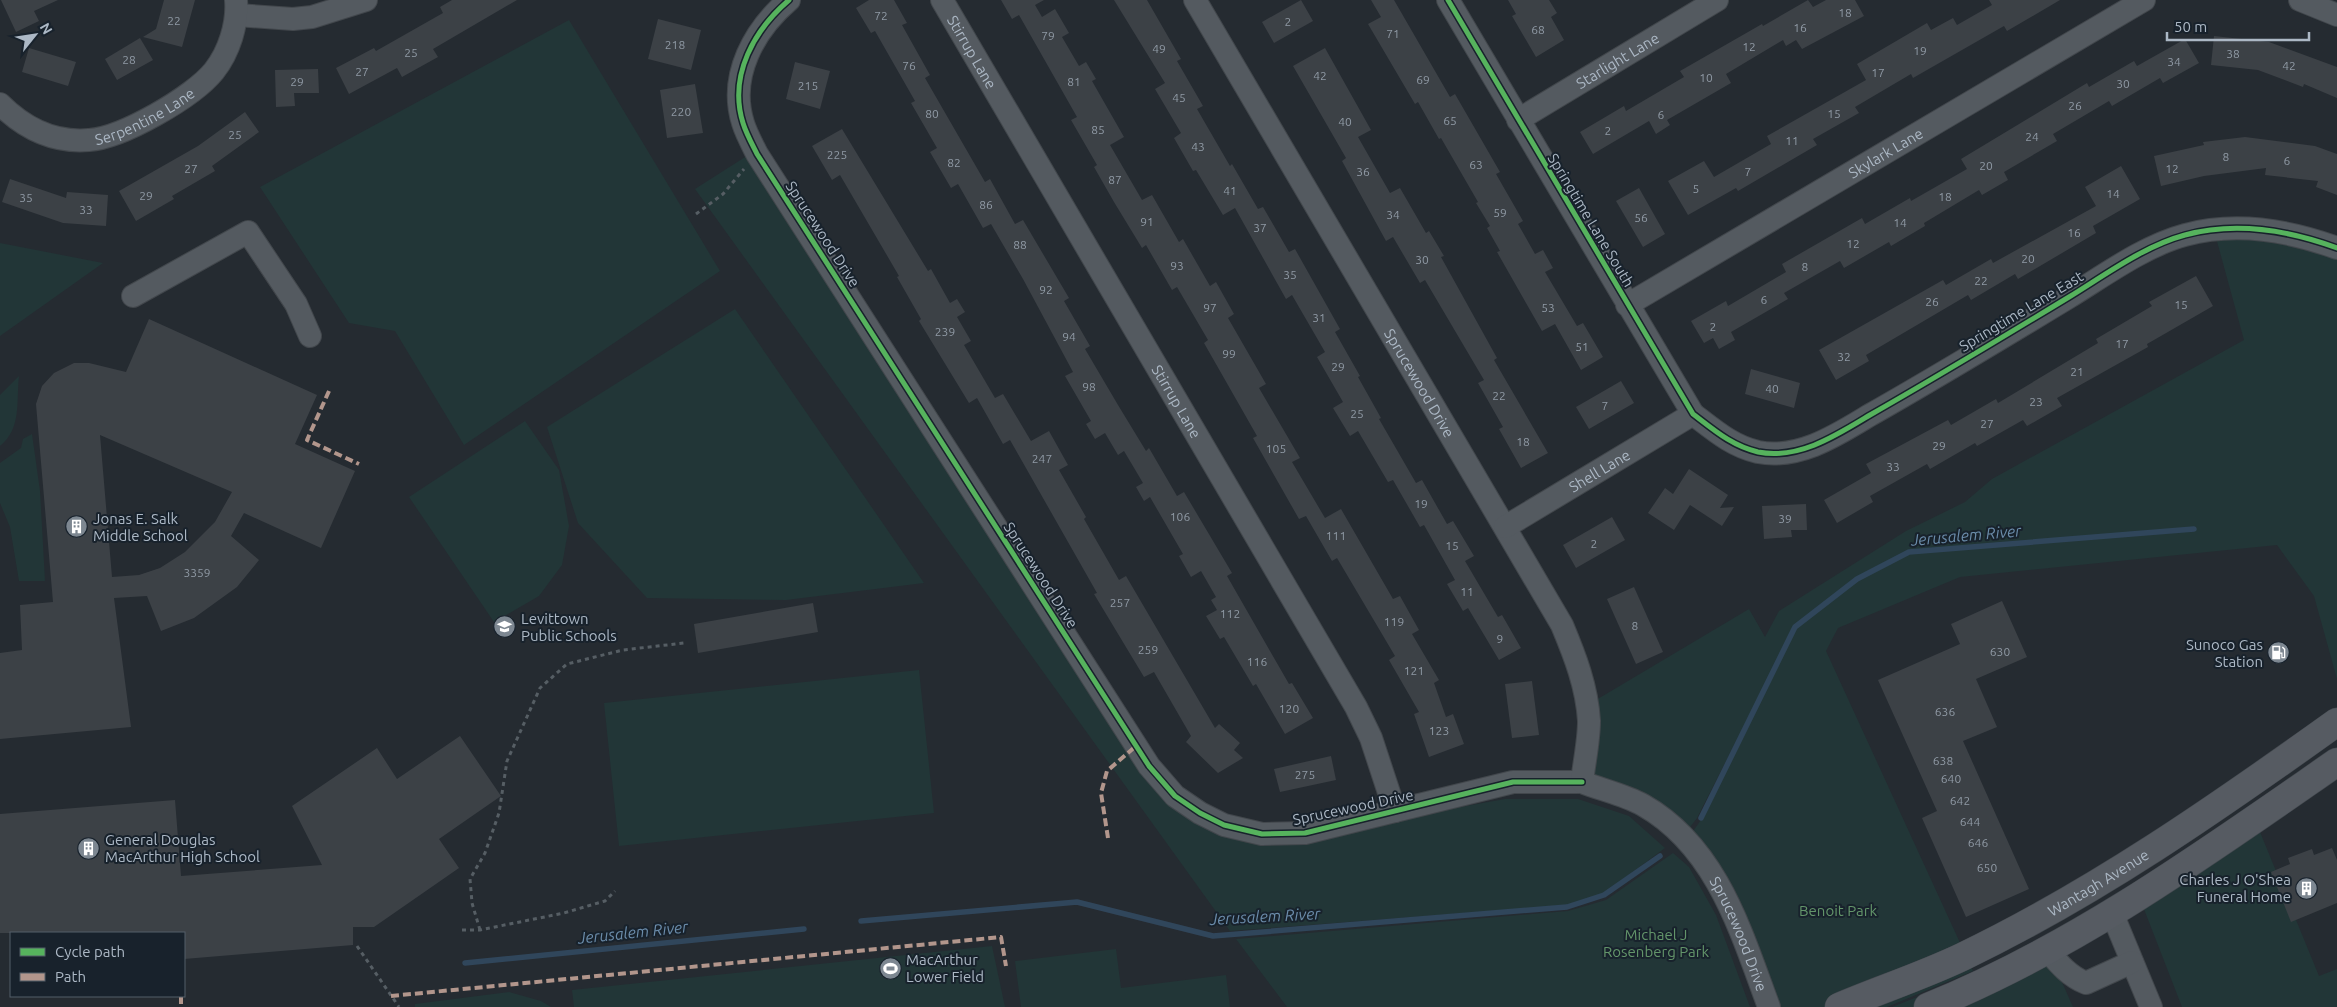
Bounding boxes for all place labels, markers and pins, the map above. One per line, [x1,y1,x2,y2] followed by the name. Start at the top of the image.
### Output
[93,510,188,544] place label: Jonas E. Salk Middle School
[65,515,89,539] building icon: Jonas E. Salk Middle School
[521,610,617,644] place label: Levittown Public Schools
[493,615,517,639] school or university icon: Levittown Public Schools
[2186,636,2263,670] place label: Sunoco Gas Station
[2267,641,2291,665] fuel station icon: Sunoco Gas Station
[105,831,260,865] place label: General Douglas MacArthur High School
[77,836,101,860] building icon: General Douglas MacArthur High School
[2179,871,2291,905] place label: Charles J O'Shea Funeral Home
[2295,876,2319,900] building icon: Charles J O'Shea Funeral Home
[906,951,984,985] place label: MacArthur Lower Field
[878,956,902,980] sports icon: MacArthur Lower Field

